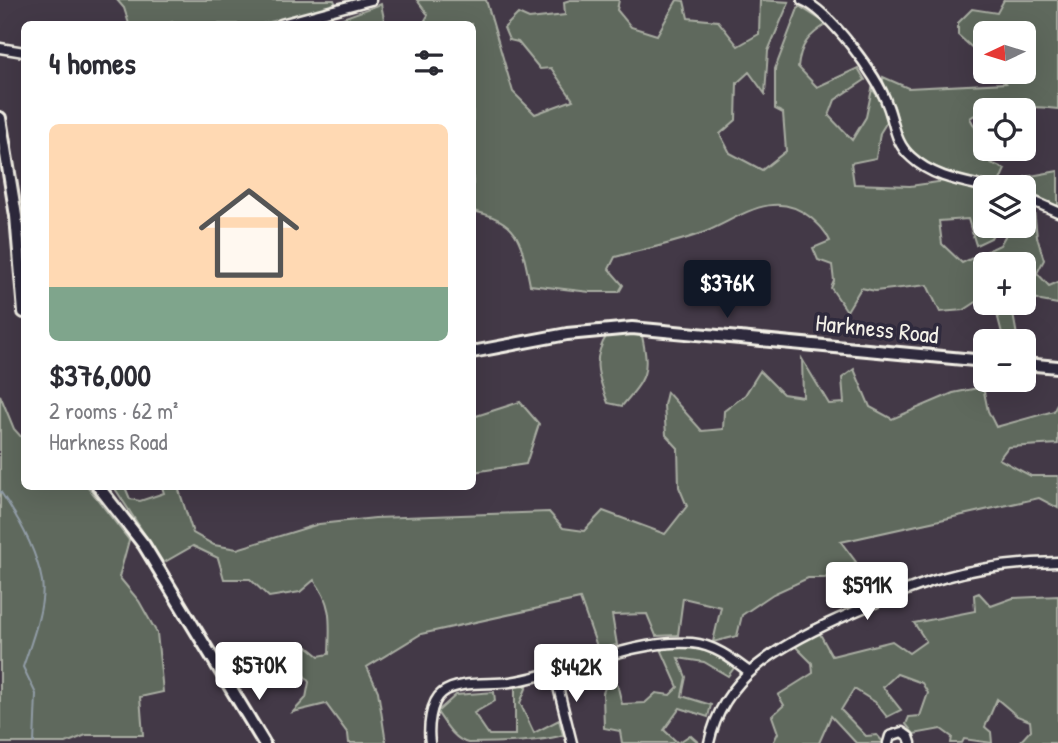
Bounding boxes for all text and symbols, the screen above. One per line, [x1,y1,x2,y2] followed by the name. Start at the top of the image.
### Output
[973,21,1036,84] north arrow
[973,21,1036,392] map controls
[49,43,136,83] text: 4 homes
[410,44,448,82] icon: filters
[973,98,1036,161] button: locate
[186,170,312,296] icon: home
[973,175,1036,238] button: layers
[973,252,1036,315] button: +
[678,260,776,320] pin: $376K
[700,267,754,298] text: $376K
[814,306,940,350] street label: Harkness Road
[973,329,1036,392] button: −
[49,355,151,395] text: $376,000
[49,395,178,426] text: 2 rooms · 62 m²
[49,426,167,457] text: Harkness Road
[818,562,916,622] pin: $591K
[842,569,892,600] text: $591K
[210,642,308,702] pin: $570K
[527,644,625,704] pin: $442K
[231,649,287,680] text: $570K
[550,651,602,682] text: $442K

